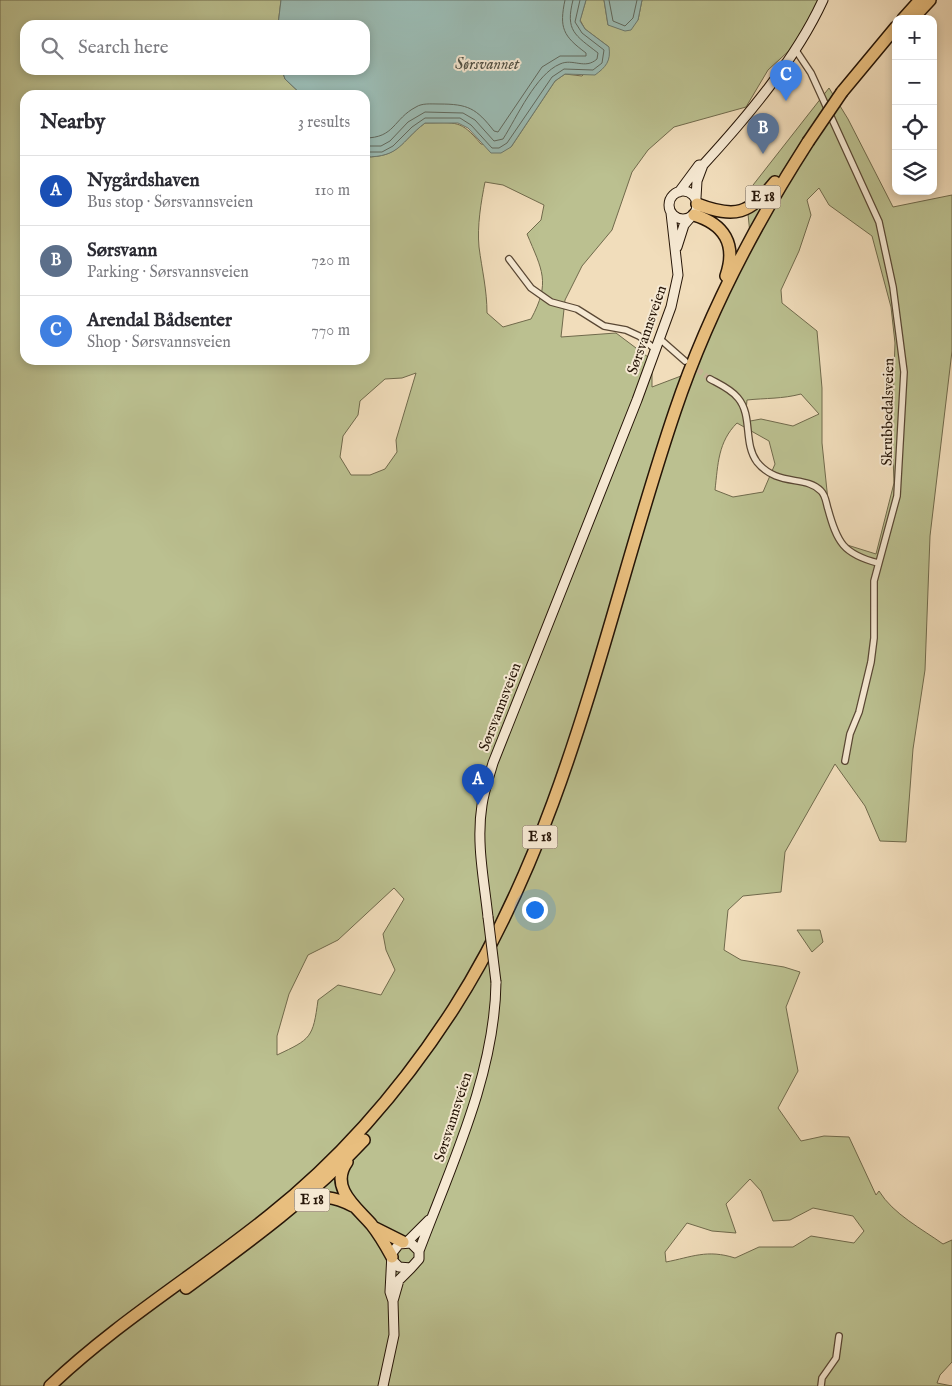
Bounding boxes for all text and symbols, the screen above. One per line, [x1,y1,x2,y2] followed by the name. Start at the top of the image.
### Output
[892,15,937,195] map controls
[892,15,937,60] button: +
[20,20,370,75] search box
[38,34,66,62] icon: search
[78,36,169,60] text: Search here
[455,55,520,75] water label: Sørsvannet
[770,60,802,101] pin: C
[892,60,937,105] button: −
[892,105,937,150] button: locate
[40,109,105,136] text: Nearby
[298,113,350,133] text: 3 results
[747,113,779,154] pin: B
[892,150,937,195] button: layers
[87,169,200,193] text: Nygårdshaven
[51,181,61,201] text: A
[314,181,350,201] text: 110 m
[746,186,780,208] road number: E 18
[87,193,253,213] text: Bus stop · Sørsvannsveien
[87,239,157,263] text: Sørsvann
[51,251,61,271] text: B
[311,251,350,271] text: 720 m
[87,263,249,283] text: Parking · Sørsvannsveien
[623,283,671,377] street label: Sørsvannsveien
[87,309,232,333] text: Arendal Bådsenter
[50,321,62,341] text: C
[311,321,350,341] text: 770 m
[87,333,231,353] text: Shop · Sørsvannsveien
[878,358,898,466] street label: Skrubbedalsveien
[474,660,526,754] street label: Sørsvannsveien
[462,764,494,805] pin: A
[522,826,558,849] road number: E 18
[522,897,548,923] your location
[430,1070,476,1164] street label: Sørsvannsveien
[294,1188,330,1212] road number: E 18

